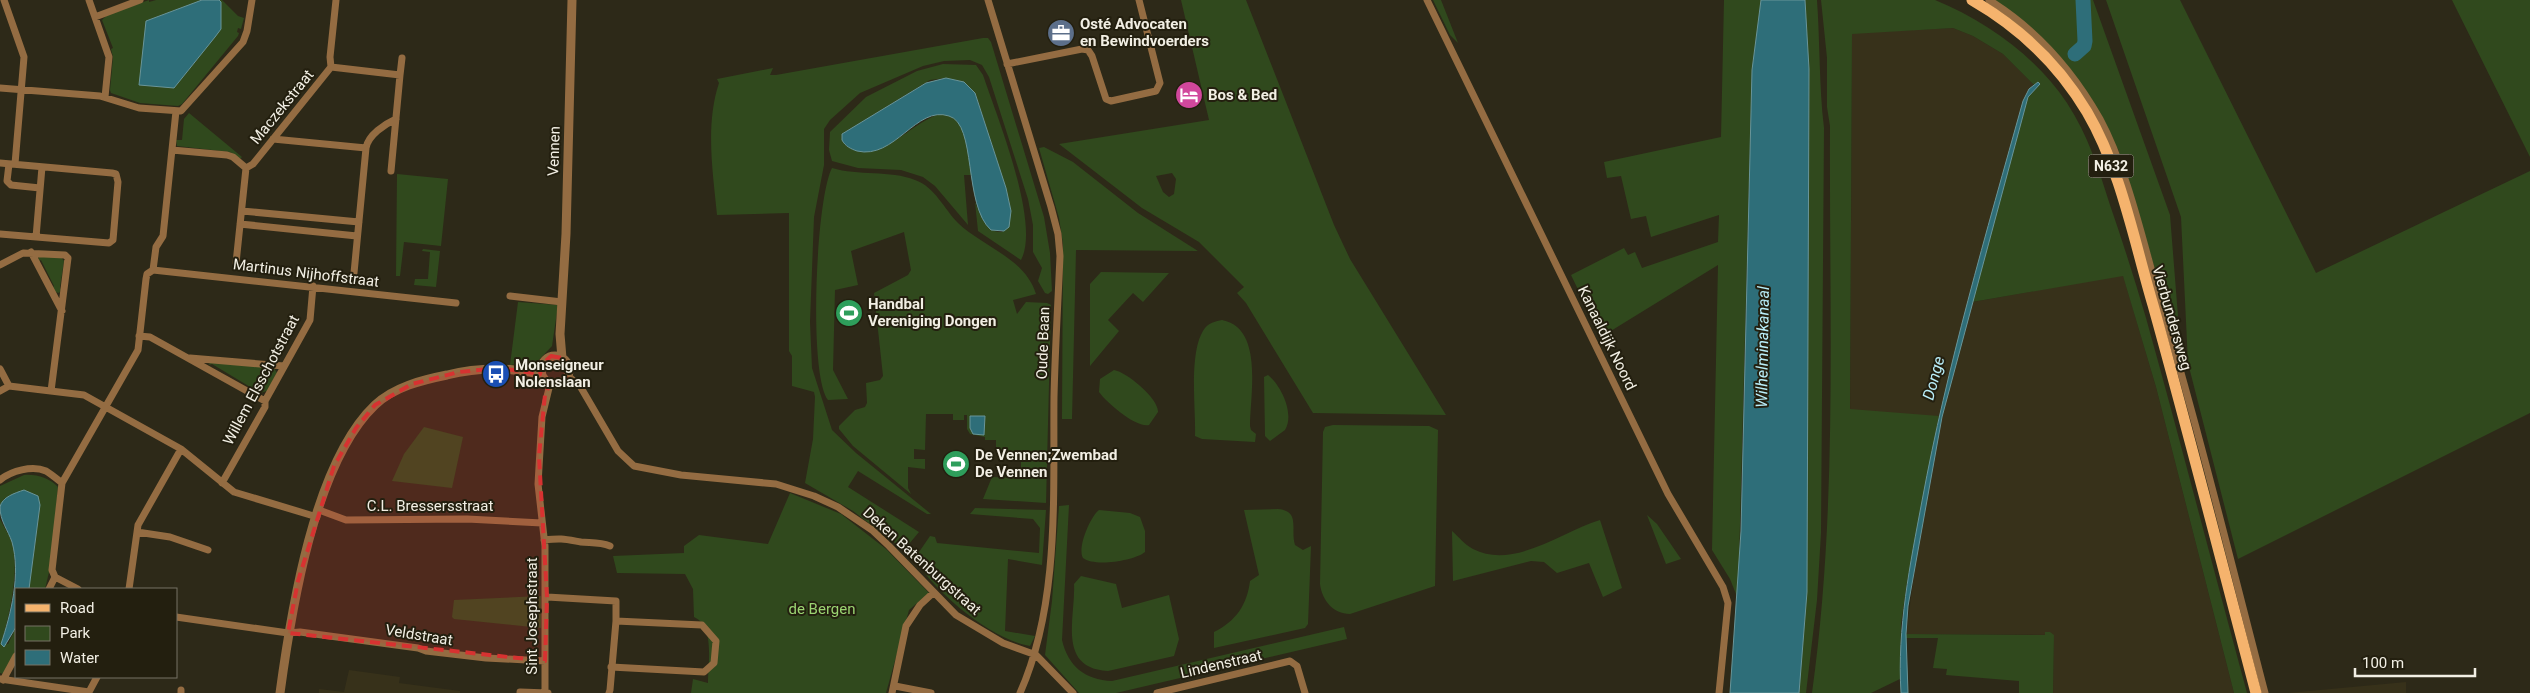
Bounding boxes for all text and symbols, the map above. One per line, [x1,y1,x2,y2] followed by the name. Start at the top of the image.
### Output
[1080,15,1209,50] place label: Osté Advocaten en Bewindvoerders
[1046,18,1076,48] office icon: Osté Advocaten en Bewindvoerders
[246,66,318,148] street label: Maczekstraat
[1174,80,1204,110] hotel icon: Bos & Bed
[1208,86,1277,104] place label: Bos & Bed
[544,126,564,176] street label: Vennen
[2088,154,2134,178] road number: N632
[232,255,380,291] street label: Martinus Nijhoffstraat
[2148,264,2196,372] street label: Vierbundersweg
[1574,283,1640,393] street label: Kanaaldijk Noord
[1752,286,1773,408] water label: Wilhelminakanaal
[868,295,996,330] place label: Handbal Vereniging Dongen
[834,298,864,328] sports icon: Handbal Vereniging Dongen
[1033,306,1053,380] street label: Oude Baan
[219,312,303,448] street label: Willem Elsschotstraat
[1919,354,1948,402] water label: Donge
[515,356,604,391] place label: Monseigneur Nolenslaan
[481,359,511,389] bus stop icon: Monseigneur Nolenslaan
[975,446,1117,481] place label: De Vennen;Zwembad De Vennen
[941,449,971,479] sports icon: De Vennen;Zwembad De Vennen
[367,497,493,515] street label: C.L. Bressersstraat
[859,503,985,619] street label: Deken Batenburgstraat
[523,557,541,675] street label: Sint Josephstraat
[15,588,178,678] legend
[60,599,94,617] text: Road
[788,600,856,618] park label: de Bergen
[384,621,454,649] street label: Veldstraat
[60,624,91,642] text: Park
[1178,646,1264,682] street label: Lindenstraat
[2355,646,2475,678] scale bar
[60,649,99,667] text: Water
[2362,654,2404,672] text: 100 m

